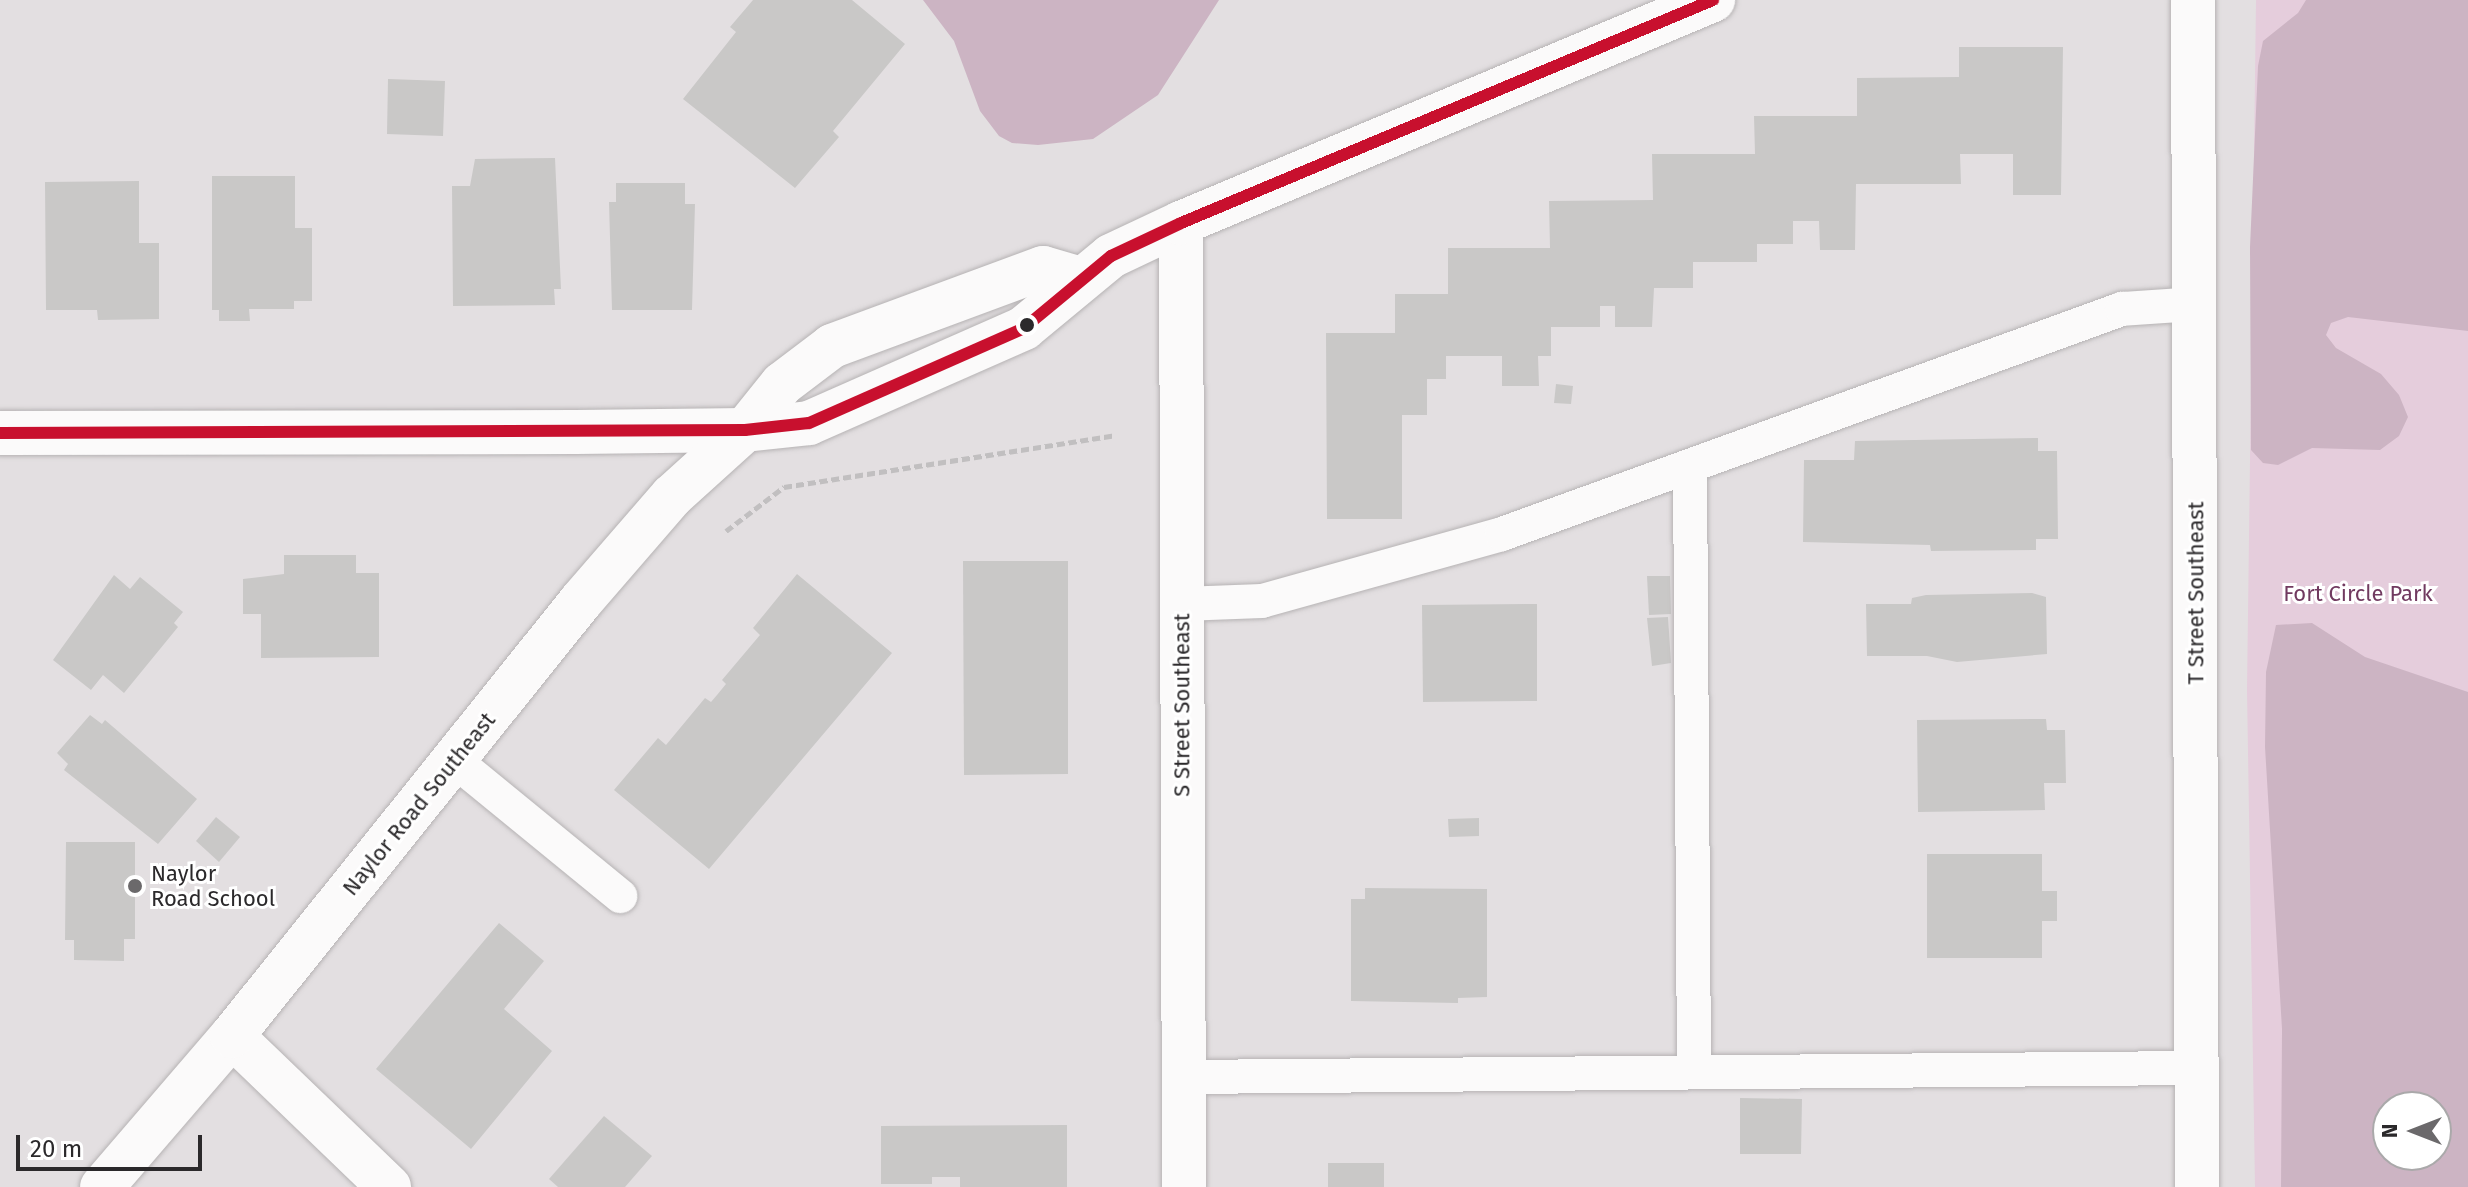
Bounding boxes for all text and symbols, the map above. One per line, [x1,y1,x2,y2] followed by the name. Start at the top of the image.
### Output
[1019,317,1035,333] unlabelled marker
[2183,502,2209,684] street label: T Street Southeast
[2283,581,2433,607] park label: Fort Circle Park
[1169,613,1195,797] street label: S Street Southeast
[337,707,501,901] street label: Naylor Road Southeast
[151,860,275,912] place label: Naylor Road School
[126,877,144,895] marker: Naylor Road School
[2372,1091,2452,1171] north arrow
[20,1119,206,1169] scale bar
[2376,1124,2403,1138] text: N
[30,1135,82,1163] text: 20 m

